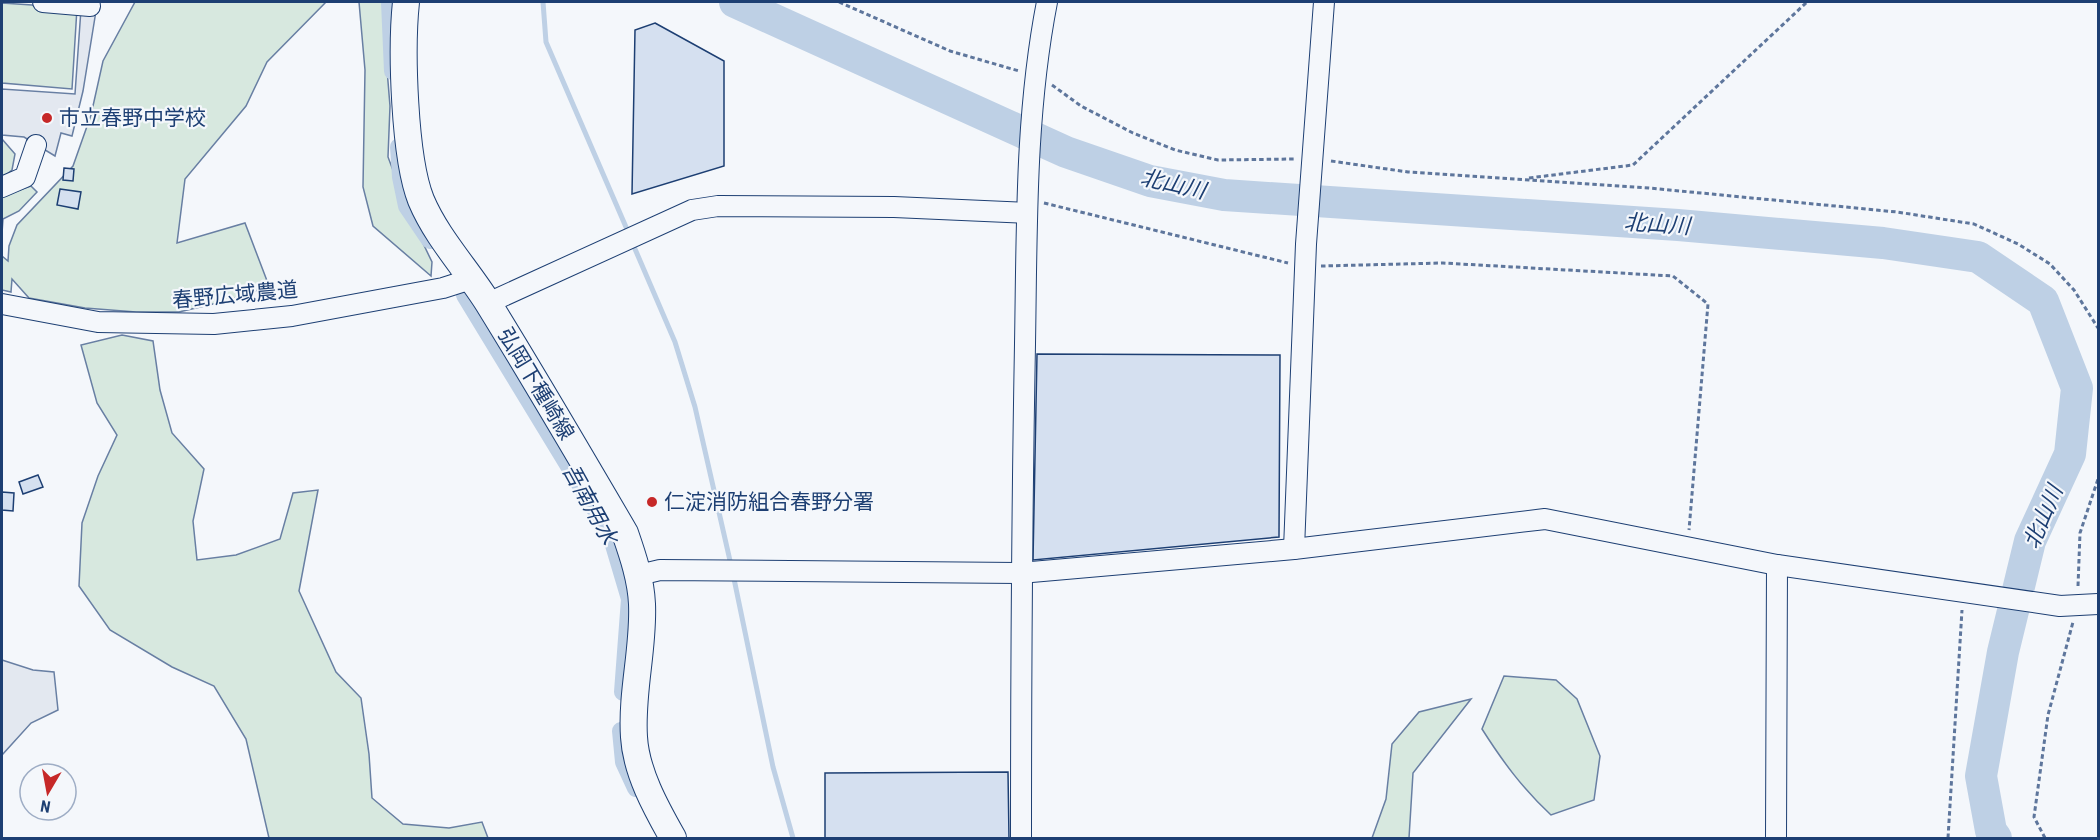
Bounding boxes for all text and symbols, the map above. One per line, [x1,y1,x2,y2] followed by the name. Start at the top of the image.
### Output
[59,106,206,130] place label: 市立春野中学校
[40,111,54,125] marker: 市立春野中学校
[1138,164,1210,204] water label: 北山川
[1623,209,1693,239] water label: 北山川
[171,278,299,312] street label: 春野広域農道
[493,324,579,444] street label: 弘岡下種崎線
[558,459,623,550] water label: 吾南用水
[2019,480,2068,552] water label: 北山川
[664,490,874,514] place label: 仁淀消防組合春野分署
[645,495,659,509] marker: 仁淀消防組合春野分署
[18,762,78,822] north arrow
[39,796,52,816] text: N

